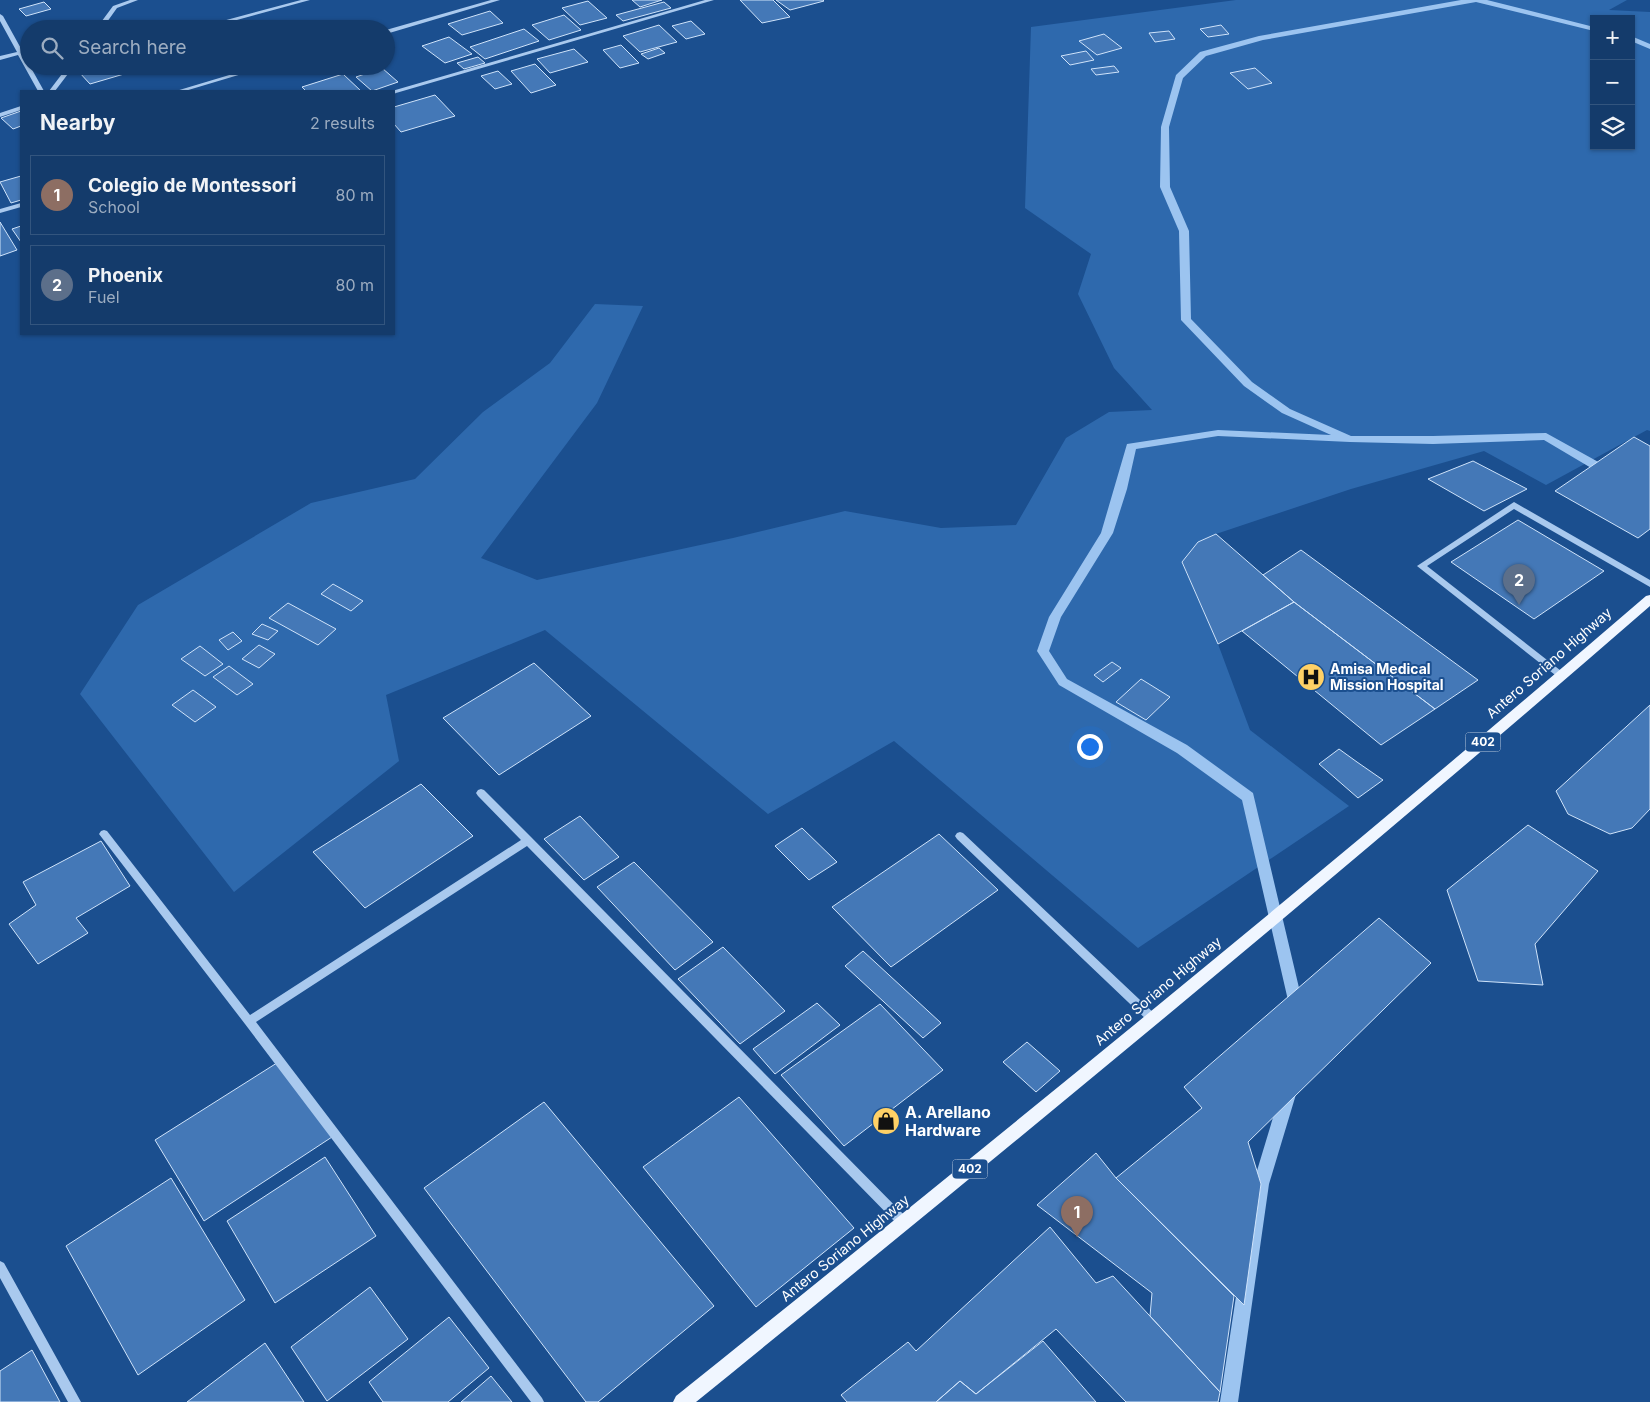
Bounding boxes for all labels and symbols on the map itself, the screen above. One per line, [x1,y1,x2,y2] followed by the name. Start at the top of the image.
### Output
[1503,564,1535,605] pin: 2
[1483,604,1615,722] street label: Antero Soriano Highway
[1330,660,1444,693] place label: Amisa Medical Mission Hospital
[1296,662,1326,692] hospital icon: Amisa Medical Mission Hospital
[1466,732,1500,752] road number: 402
[1077,734,1103,760] your location
[1091,933,1225,1049] street label: Antero Soriano Highway
[905,1102,991,1140] place label: A. Arellano Hardware
[871,1106,901,1136] shop icon: A. Arellano Hardware
[952,1160,988,1178] road number: 402
[777,1190,912,1305] street label: Antero Soriano Highway
[1061,1196,1093,1237] pin: 1

